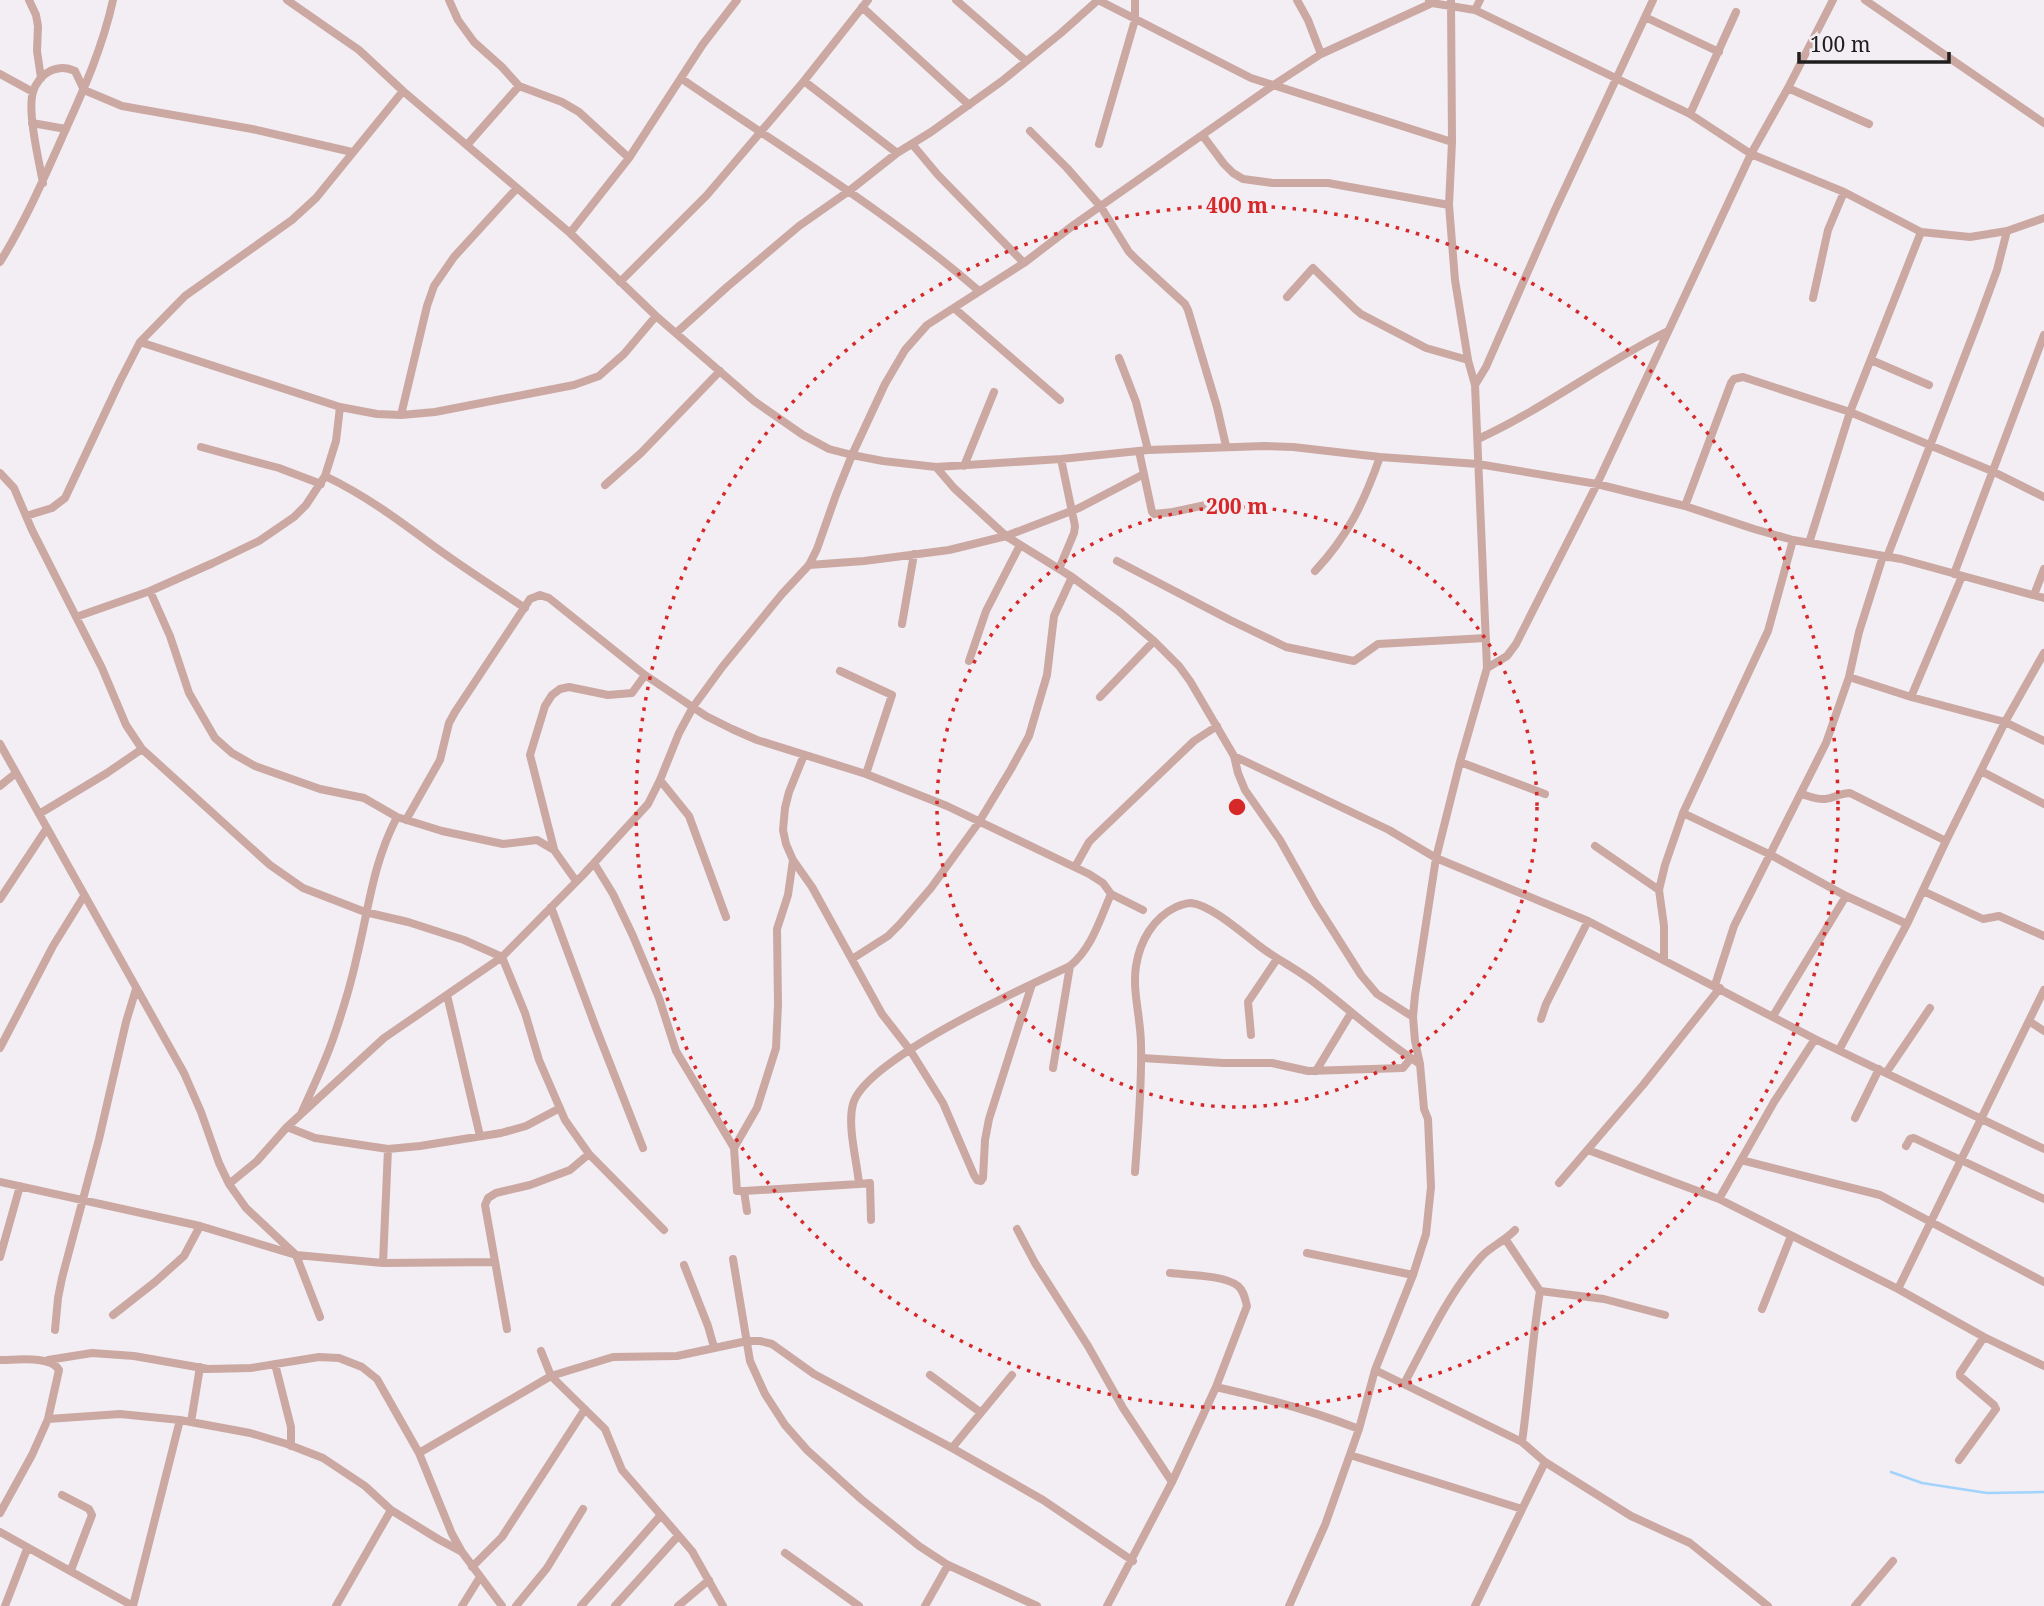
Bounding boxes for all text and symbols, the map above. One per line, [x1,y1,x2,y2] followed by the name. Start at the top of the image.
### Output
[1799,21,1950,65] scale bar
[1810,30,1871,58] text: 100 m
[1206,191,1268,219] text: 400 m
[1206,492,1268,520] text: 200 m
[1225,795,1249,819] centre of rings

